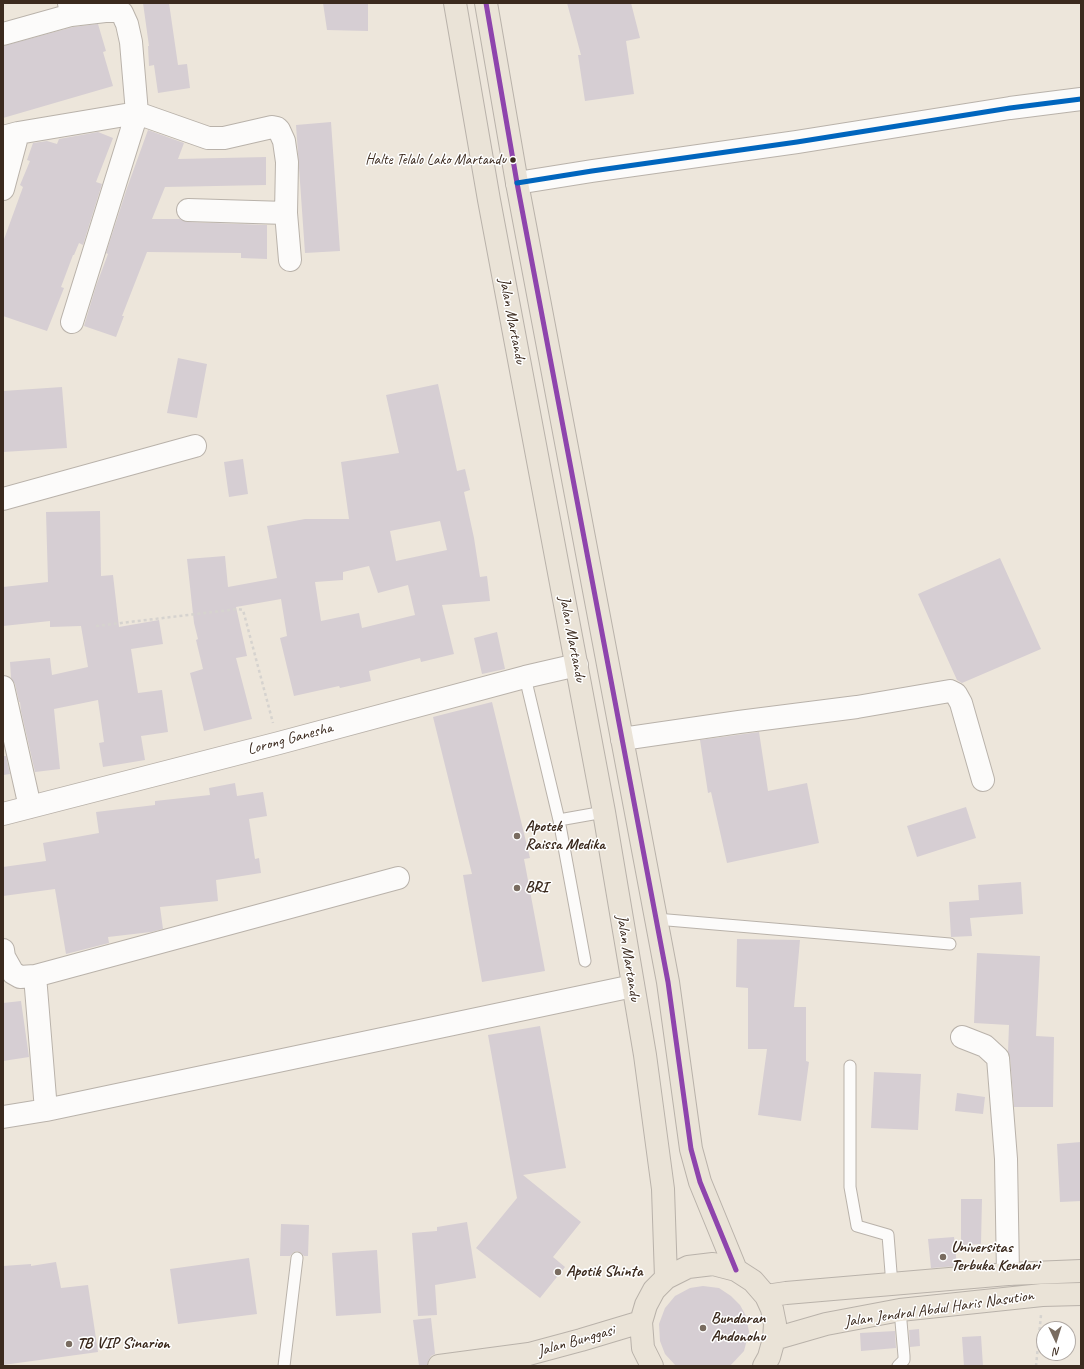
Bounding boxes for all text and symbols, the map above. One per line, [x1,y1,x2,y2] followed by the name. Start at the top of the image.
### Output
[365,151,506,169] place label: Halte Telalo Lako Martandu
[508,155,518,165] marker: Halte Telalo Lako Martandu
[494,276,530,366] street label: Jalan Martandu
[554,594,590,684] street label: Jalan Martandu
[245,718,335,760] street label: Lorong Ganesha
[525,817,605,855] place label: Apotek Raissa Medika
[512,831,522,841] marker: Apotek Raissa Medika
[525,878,548,898] place label: BRI
[512,883,522,893] marker: BRI
[612,913,644,1003] street label: Jalan Martandu
[951,1238,1040,1276] place label: Universitas Terbuka Kendari
[938,1252,948,1262] marker: Universitas Terbuka Kendari
[566,1262,642,1282] place label: Apotik Shinta
[553,1267,563,1277] marker: Apotik Shinta
[843,1286,1035,1332] street label: Jalan Jendral Abdul Haris Nasution
[711,1309,765,1347] place label: Bundaran Andonohu
[535,1321,617,1361] street label: Jalan Bunggasi
[1036,1321,1076,1361] north arrow
[698,1323,708,1333] marker: Bundaran Andonohu
[77,1334,170,1354] place label: TB VIP Sinarion
[64,1339,74,1349] marker: TB VIP Sinarion
[1053,1345,1061,1359] text: N

